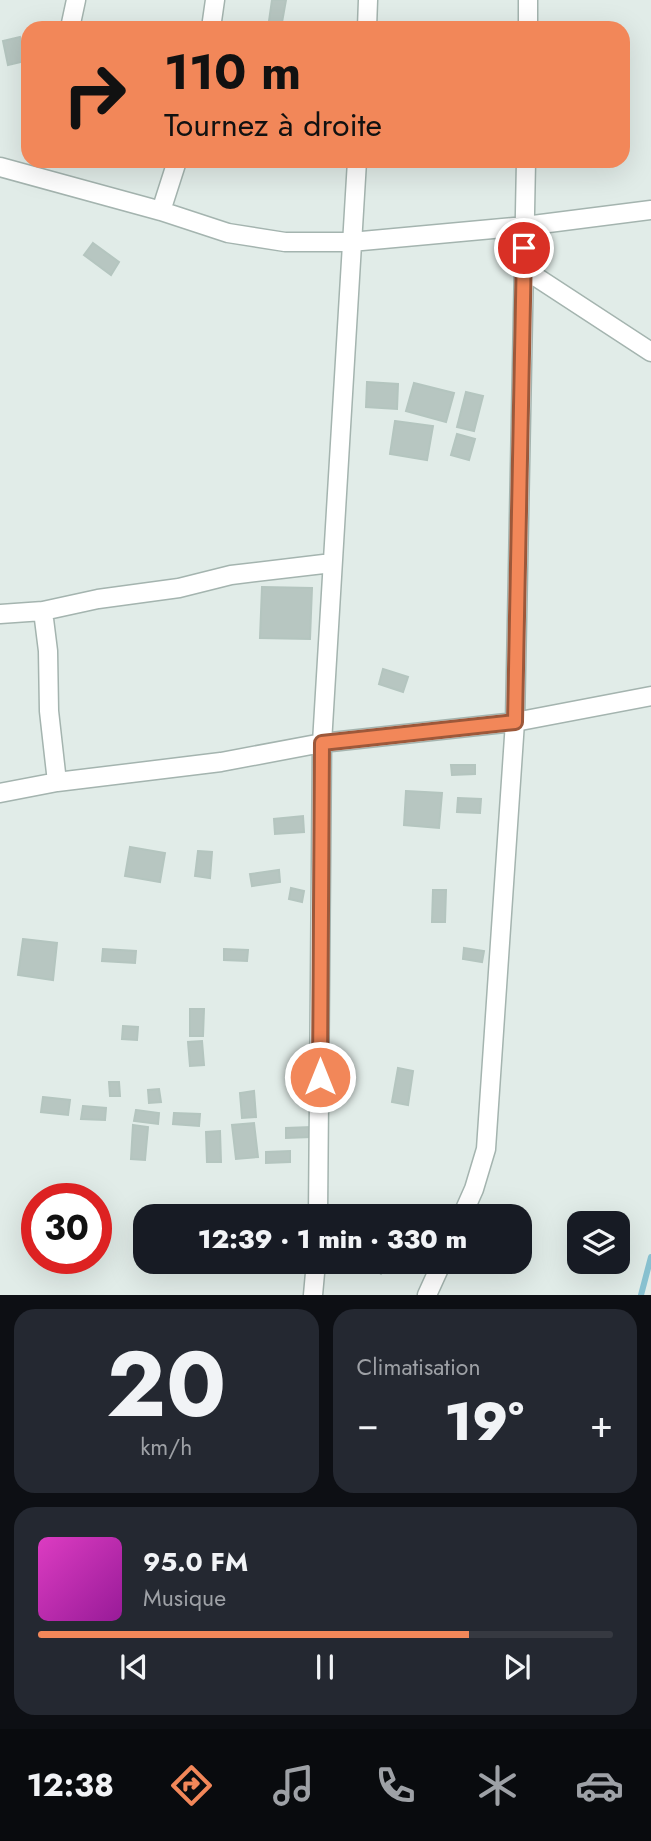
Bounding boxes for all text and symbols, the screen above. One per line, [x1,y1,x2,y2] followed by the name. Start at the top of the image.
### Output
[164,37,301,107] text: 110 m
[49,49,140,140] icon: right
[164,102,382,148] text: Tournez à droite
[494,218,554,278] pin
[505,229,543,267] icon: arrive
[283,1040,357,1114] position arrow
[21,1183,112,1274] speed limit sign: 30
[567,1211,630,1274] map controls
[567,1211,630,1274] button: layers
[198,1220,467,1258] text: 12:39 · 1 min · 330 m
[106,1319,226,1450] text: 20
[357,1350,481,1384] text: Climatisation
[445,1384,524,1460] text: 19°
[357,1396,379,1451] text: −
[590,1396,613,1451] text: +
[140,1430,192,1464] text: km/h
[143,1543,248,1581] text: 95.0 FM
[143,1581,226,1615] text: Musique
[115,1648,153,1686] icon: previous
[306,1648,344,1686] icon: pause
[498,1648,536,1686] icon: next
[167,1761,216,1810] icon: directions
[269,1761,318,1810] icon: music
[371,1761,420,1810] icon: phone
[473,1761,522,1810] icon: climate
[575,1761,624,1810] icon: car
[27,1762,114,1808] text: 12:38

